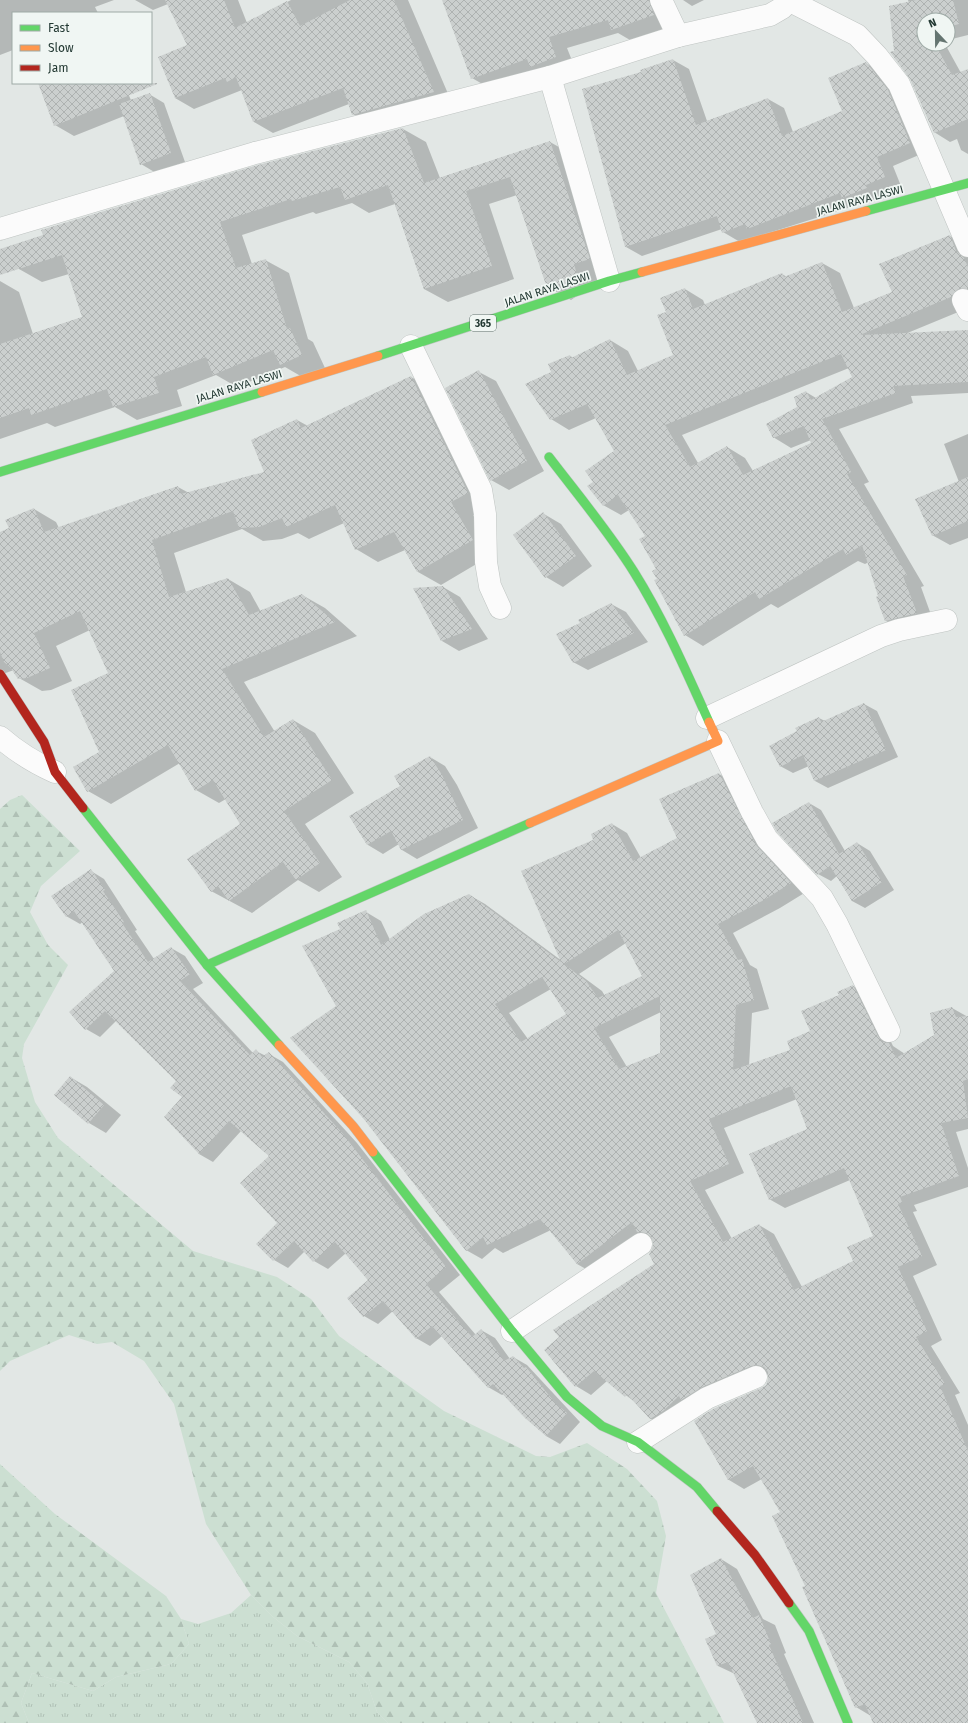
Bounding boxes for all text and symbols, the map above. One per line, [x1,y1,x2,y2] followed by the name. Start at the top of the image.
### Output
[12,12,152,84] legend
[916,12,956,52] north arrow
[927,16,938,31] text: N
[48,21,70,35] text: Fast
[48,41,74,55] text: Slow
[48,61,68,75] text: Jam
[815,183,905,218] street label: JALAN RAYA LASWI
[503,270,591,309] street label: JALAN RAYA LASWI
[470,315,496,331] road number: 365
[195,367,284,406] street label: JALAN RAYA LASWI

